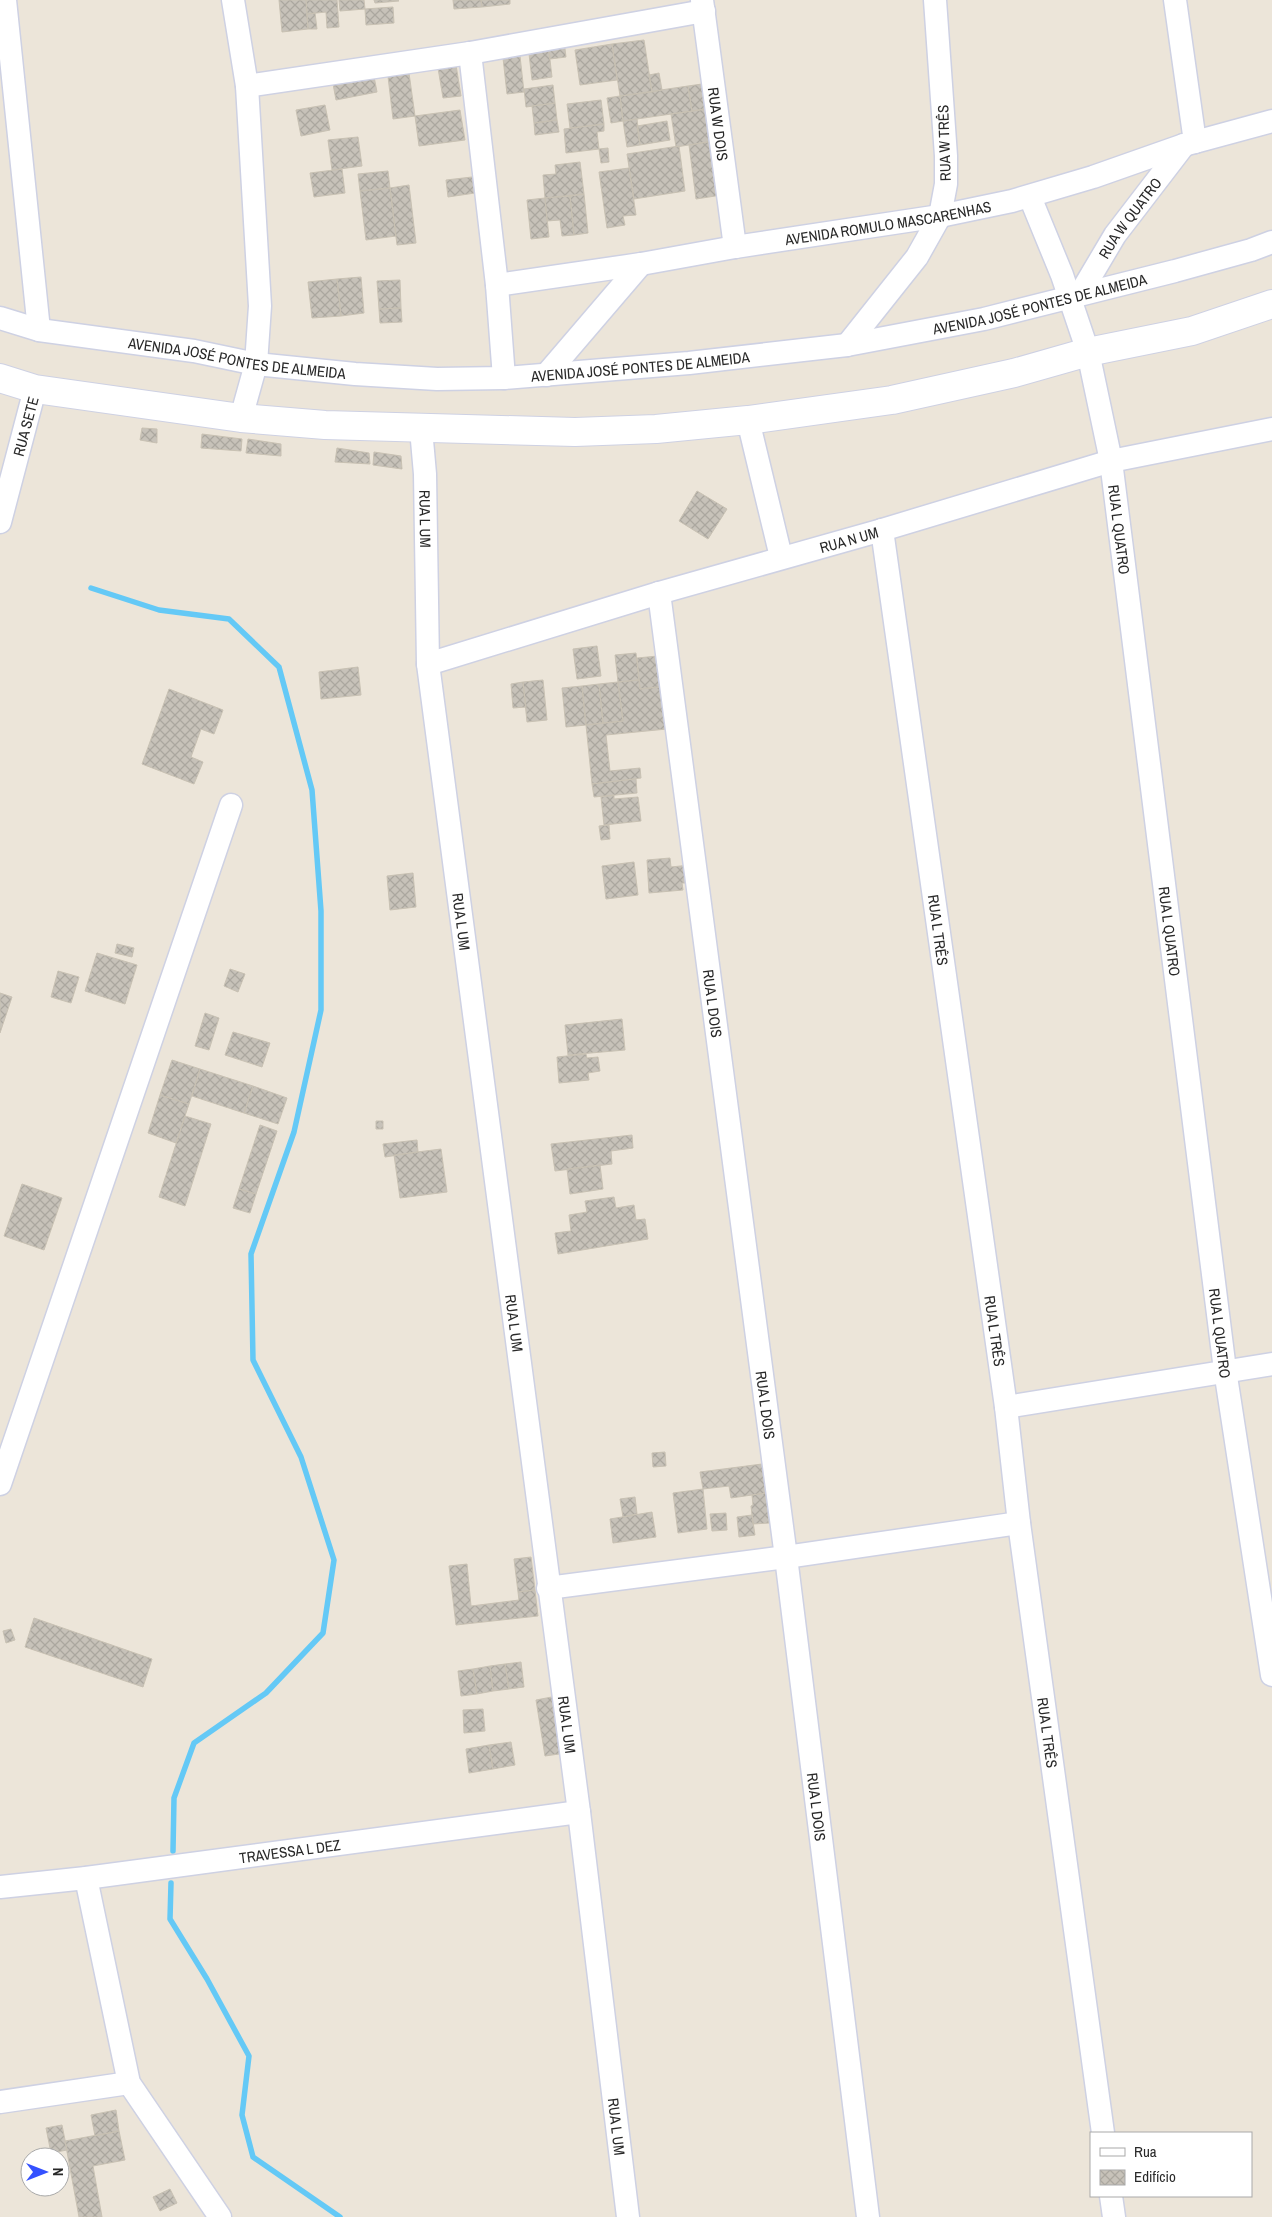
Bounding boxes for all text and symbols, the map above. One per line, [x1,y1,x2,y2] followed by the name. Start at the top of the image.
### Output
[703,86,734,162] street label: RUA W DOIS
[932,104,956,182] street label: RUA W TRÊS
[1093,173,1166,262] street label: RUA W QUATRO
[783,195,993,250] street label: AVENIDA ROMULO MASCARENHAS
[930,268,1150,339] street label: AVENIDA JOSÉ PONTES DE ALMEIDA
[126,332,348,384] street label: AVENIDA JOSÉ PONTES DE ALMEIDA
[529,346,751,386] street label: AVENIDA JOSÉ PONTES DE ALMEIDA
[7,394,43,458] street label: RUA SETE
[1104,483,1136,576] street label: RUA L QUATRO
[415,490,437,548] street label: RUA L UM
[817,521,881,558] street label: RUA N UM
[1154,885,1186,977] street label: RUA L QUATRO
[448,892,476,952] street label: RUA L UM
[923,893,954,967] street label: RUA L TRÊS
[698,968,728,1039] street label: RUA L DOIS
[1204,1287,1237,1380] street label: RUA L QUATRO
[501,1293,529,1353] street label: RUA L UM
[980,1294,1011,1368] street label: RUA L TRÊS
[751,1370,781,1440] street label: RUA L DOIS
[553,1695,582,1755] street label: RUA L UM
[1033,1696,1063,1769] street label: RUA L TRÊS
[802,1771,832,1842] street label: RUA L DOIS
[238,1833,342,1868] street label: TRAVESSA L DEZ
[603,2097,631,2157] street label: RUA L UM
[1090,2132,1252,2197] legend
[1134,2141,1157,2162] text: Rua
[20,2147,70,2197] north arrow
[1134,2166,1176,2187] text: Edifício
[49,2168,67,2176] text: N

